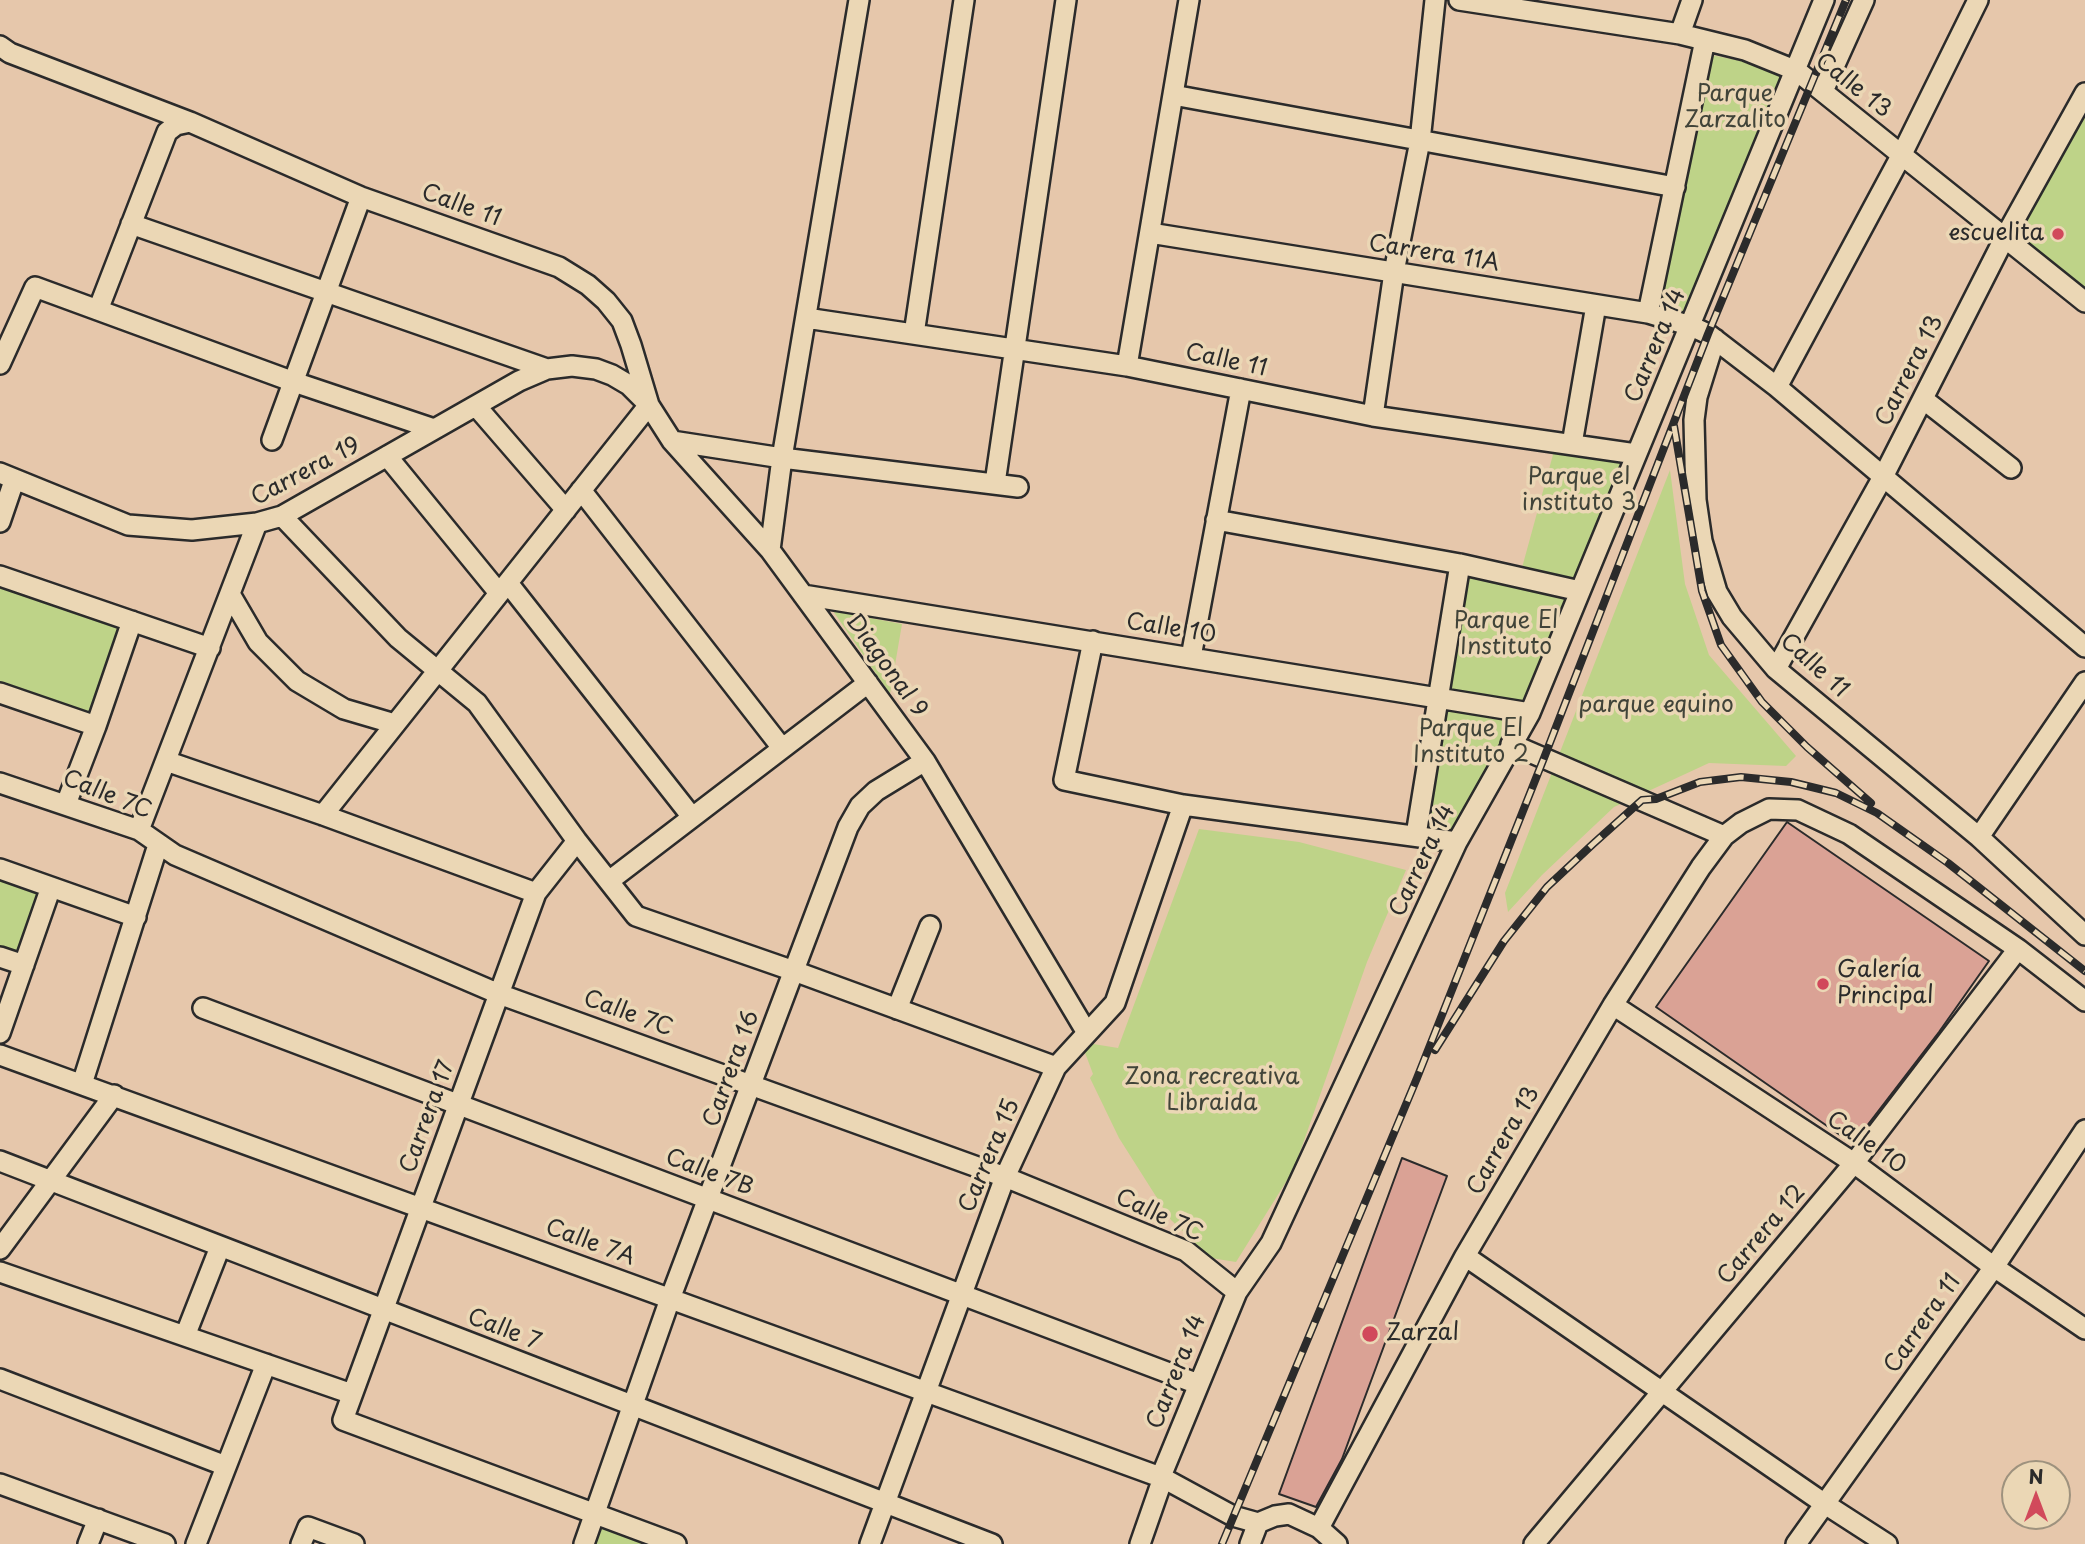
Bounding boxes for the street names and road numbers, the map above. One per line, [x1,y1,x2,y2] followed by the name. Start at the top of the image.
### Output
[1809,48,1897,124] street label: Calle 13
[417,179,505,233] street label: Calle 11
[1367,230,1501,278] street label: Carrera 11A
[1620,285,1692,407] street label: Carrera 14
[1870,311,1950,431] street label: Carrera 13
[1183,339,1269,383] street label: Calle 11
[247,432,365,512] street label: Carrera 19
[1124,608,1218,650] street label: Calle 10
[839,609,933,723] street label: Diagonal 9
[1774,628,1854,704] street label: Calle 11
[59,765,155,825] street label: Calle 7C
[1384,801,1462,921] street label: Carrera 14
[579,985,677,1043] street label: Calle 7C
[698,1007,766,1131] street label: Carrera 16
[395,1057,461,1177] street label: Carrera 17
[1462,1082,1546,1200] street label: Carrera 13
[954,1095,1026,1217] street label: Carrera 15
[1821,1106,1911,1180] street label: Calle 10
[661,1144,757,1202] street label: Calle 7B
[1712,1179,1812,1291] street label: Carrera 12
[1111,1184,1207,1248] street label: Calle 7C
[541,1214,639,1272] street label: Calle 7A
[1879,1269,1967,1379] street label: Carrera 11
[463,1303,545,1357] street label: Calle 7
[1142,1311,1212,1433] street label: Carrera 14

